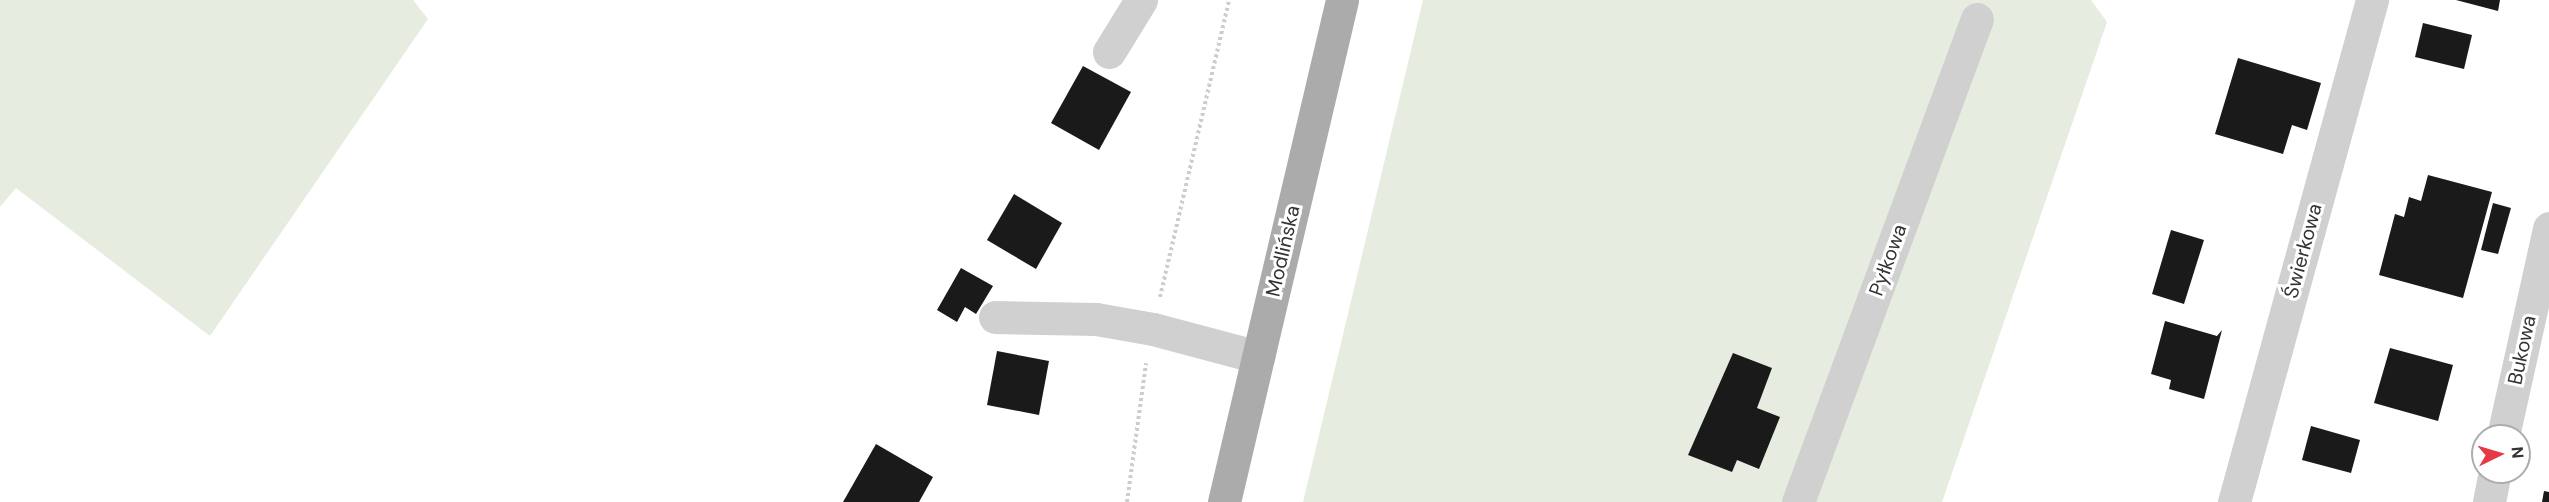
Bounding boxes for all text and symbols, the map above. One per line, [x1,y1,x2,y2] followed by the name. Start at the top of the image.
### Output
[2279,201,2327,301] street label: Świerkowa
[1261,203,1305,299] street label: Modlińska
[1864,221,1912,299] street label: Pyłkowa
[2503,313,2541,387] street label: Bukowa
[2471,424,2531,484] north arrow
[2506,446,2528,459] text: N

